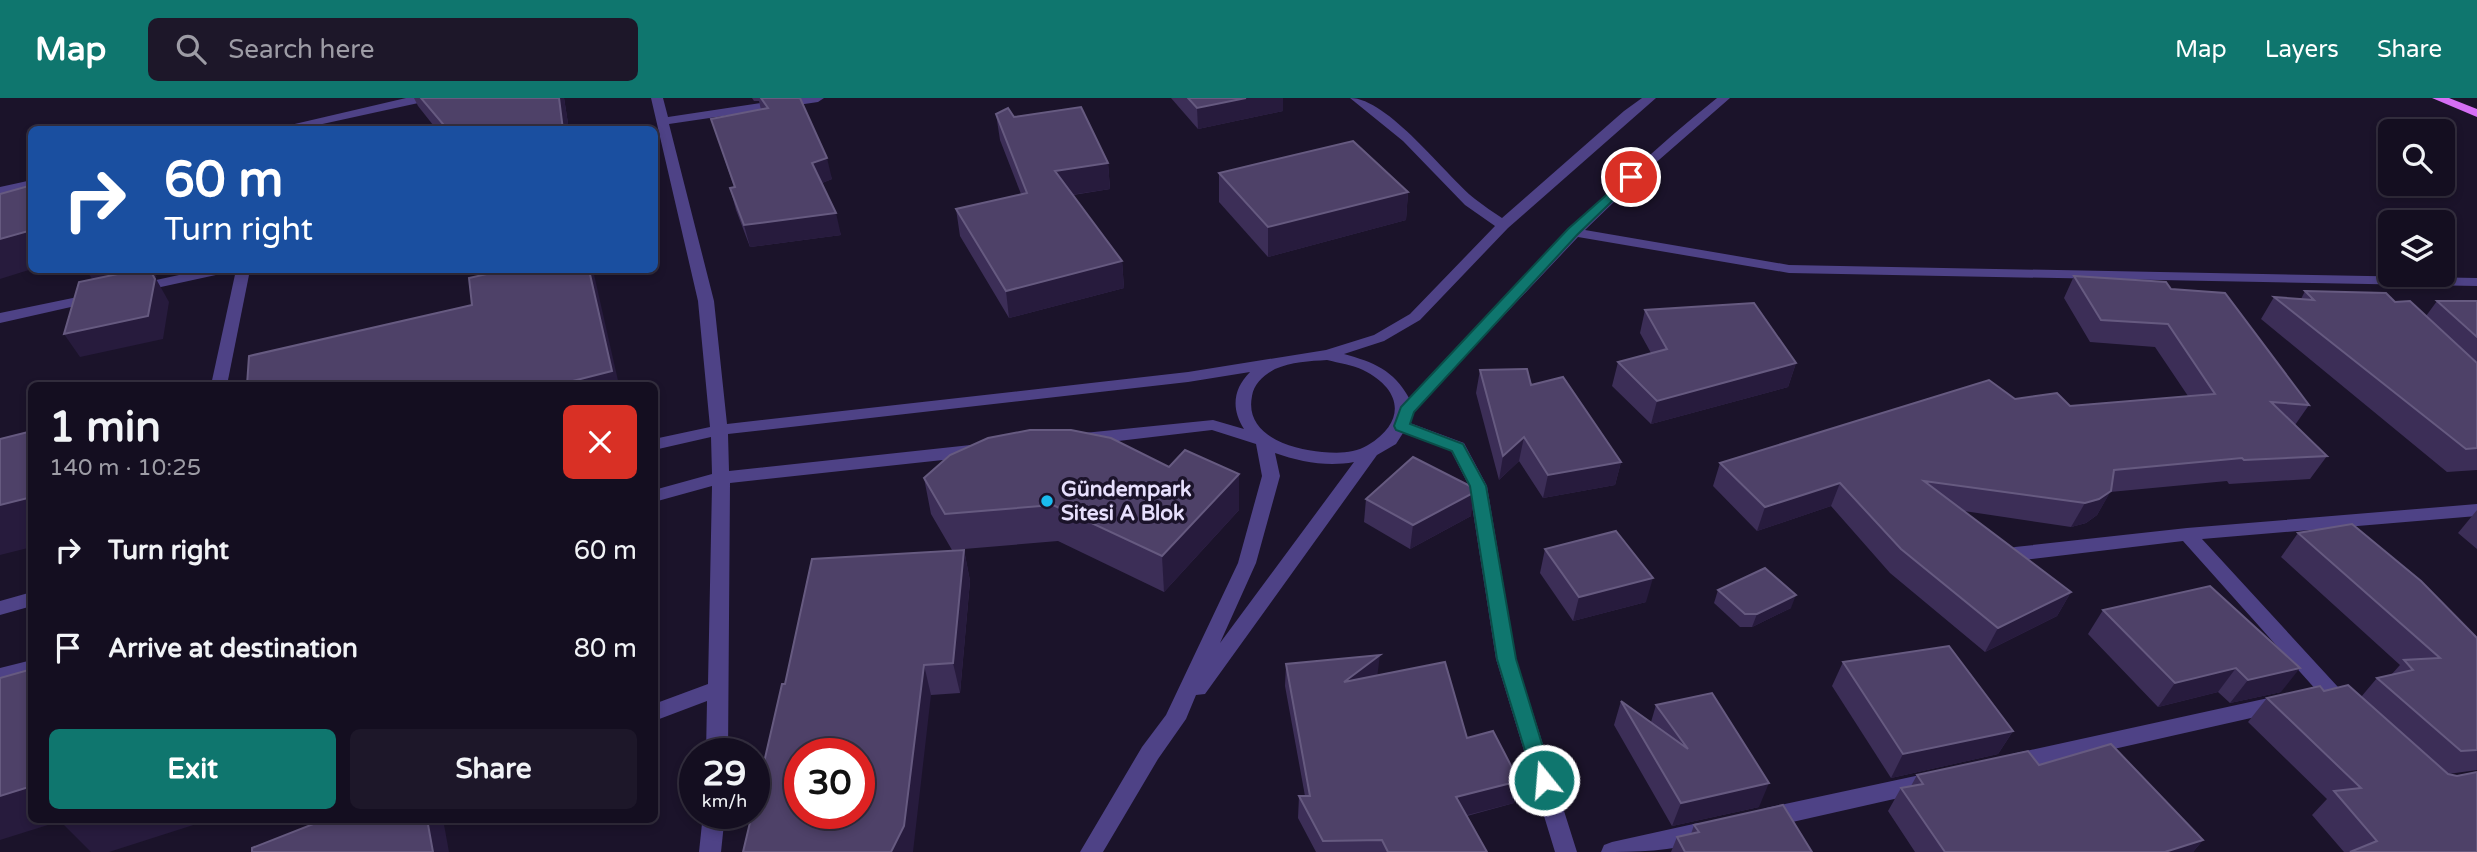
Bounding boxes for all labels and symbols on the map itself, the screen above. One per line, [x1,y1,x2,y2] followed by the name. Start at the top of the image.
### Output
[1601,147,1661,207] pin
[1061,477,1192,526] place label: Gündempark Sitesi A Blok
[1039,493,1055,509] marker: Gündempark Sitesi A Blok
[784,738,875,829] speed limit sign: 30
[1507,743,1581,817] position arrow

